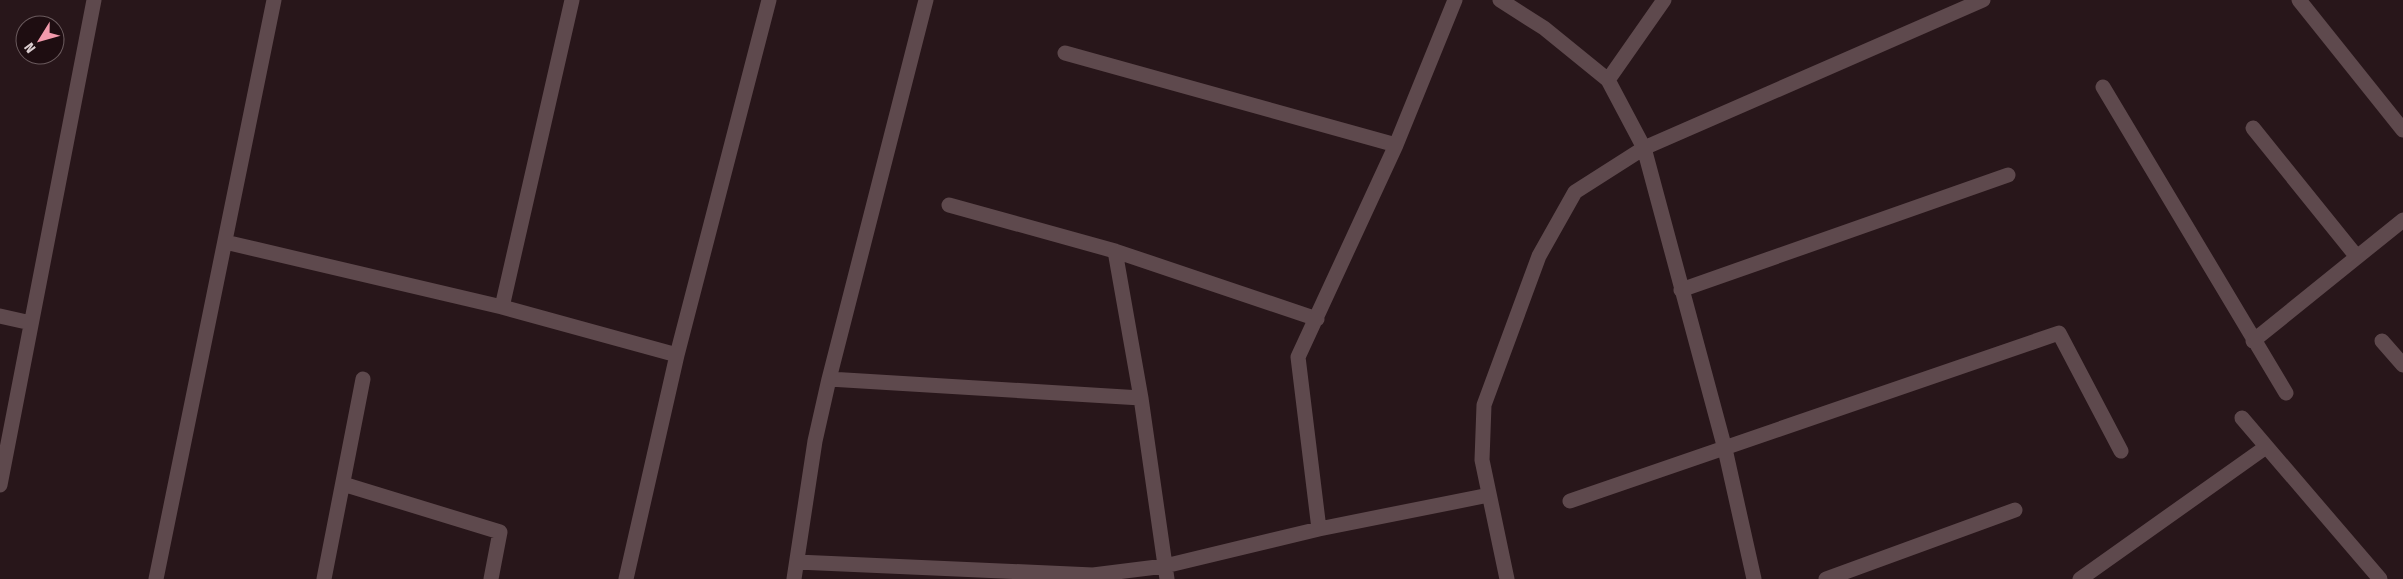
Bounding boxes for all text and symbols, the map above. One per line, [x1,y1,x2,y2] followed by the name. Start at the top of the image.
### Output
[15,15,65,65] north arrow
[21,39,39,56] text: N

